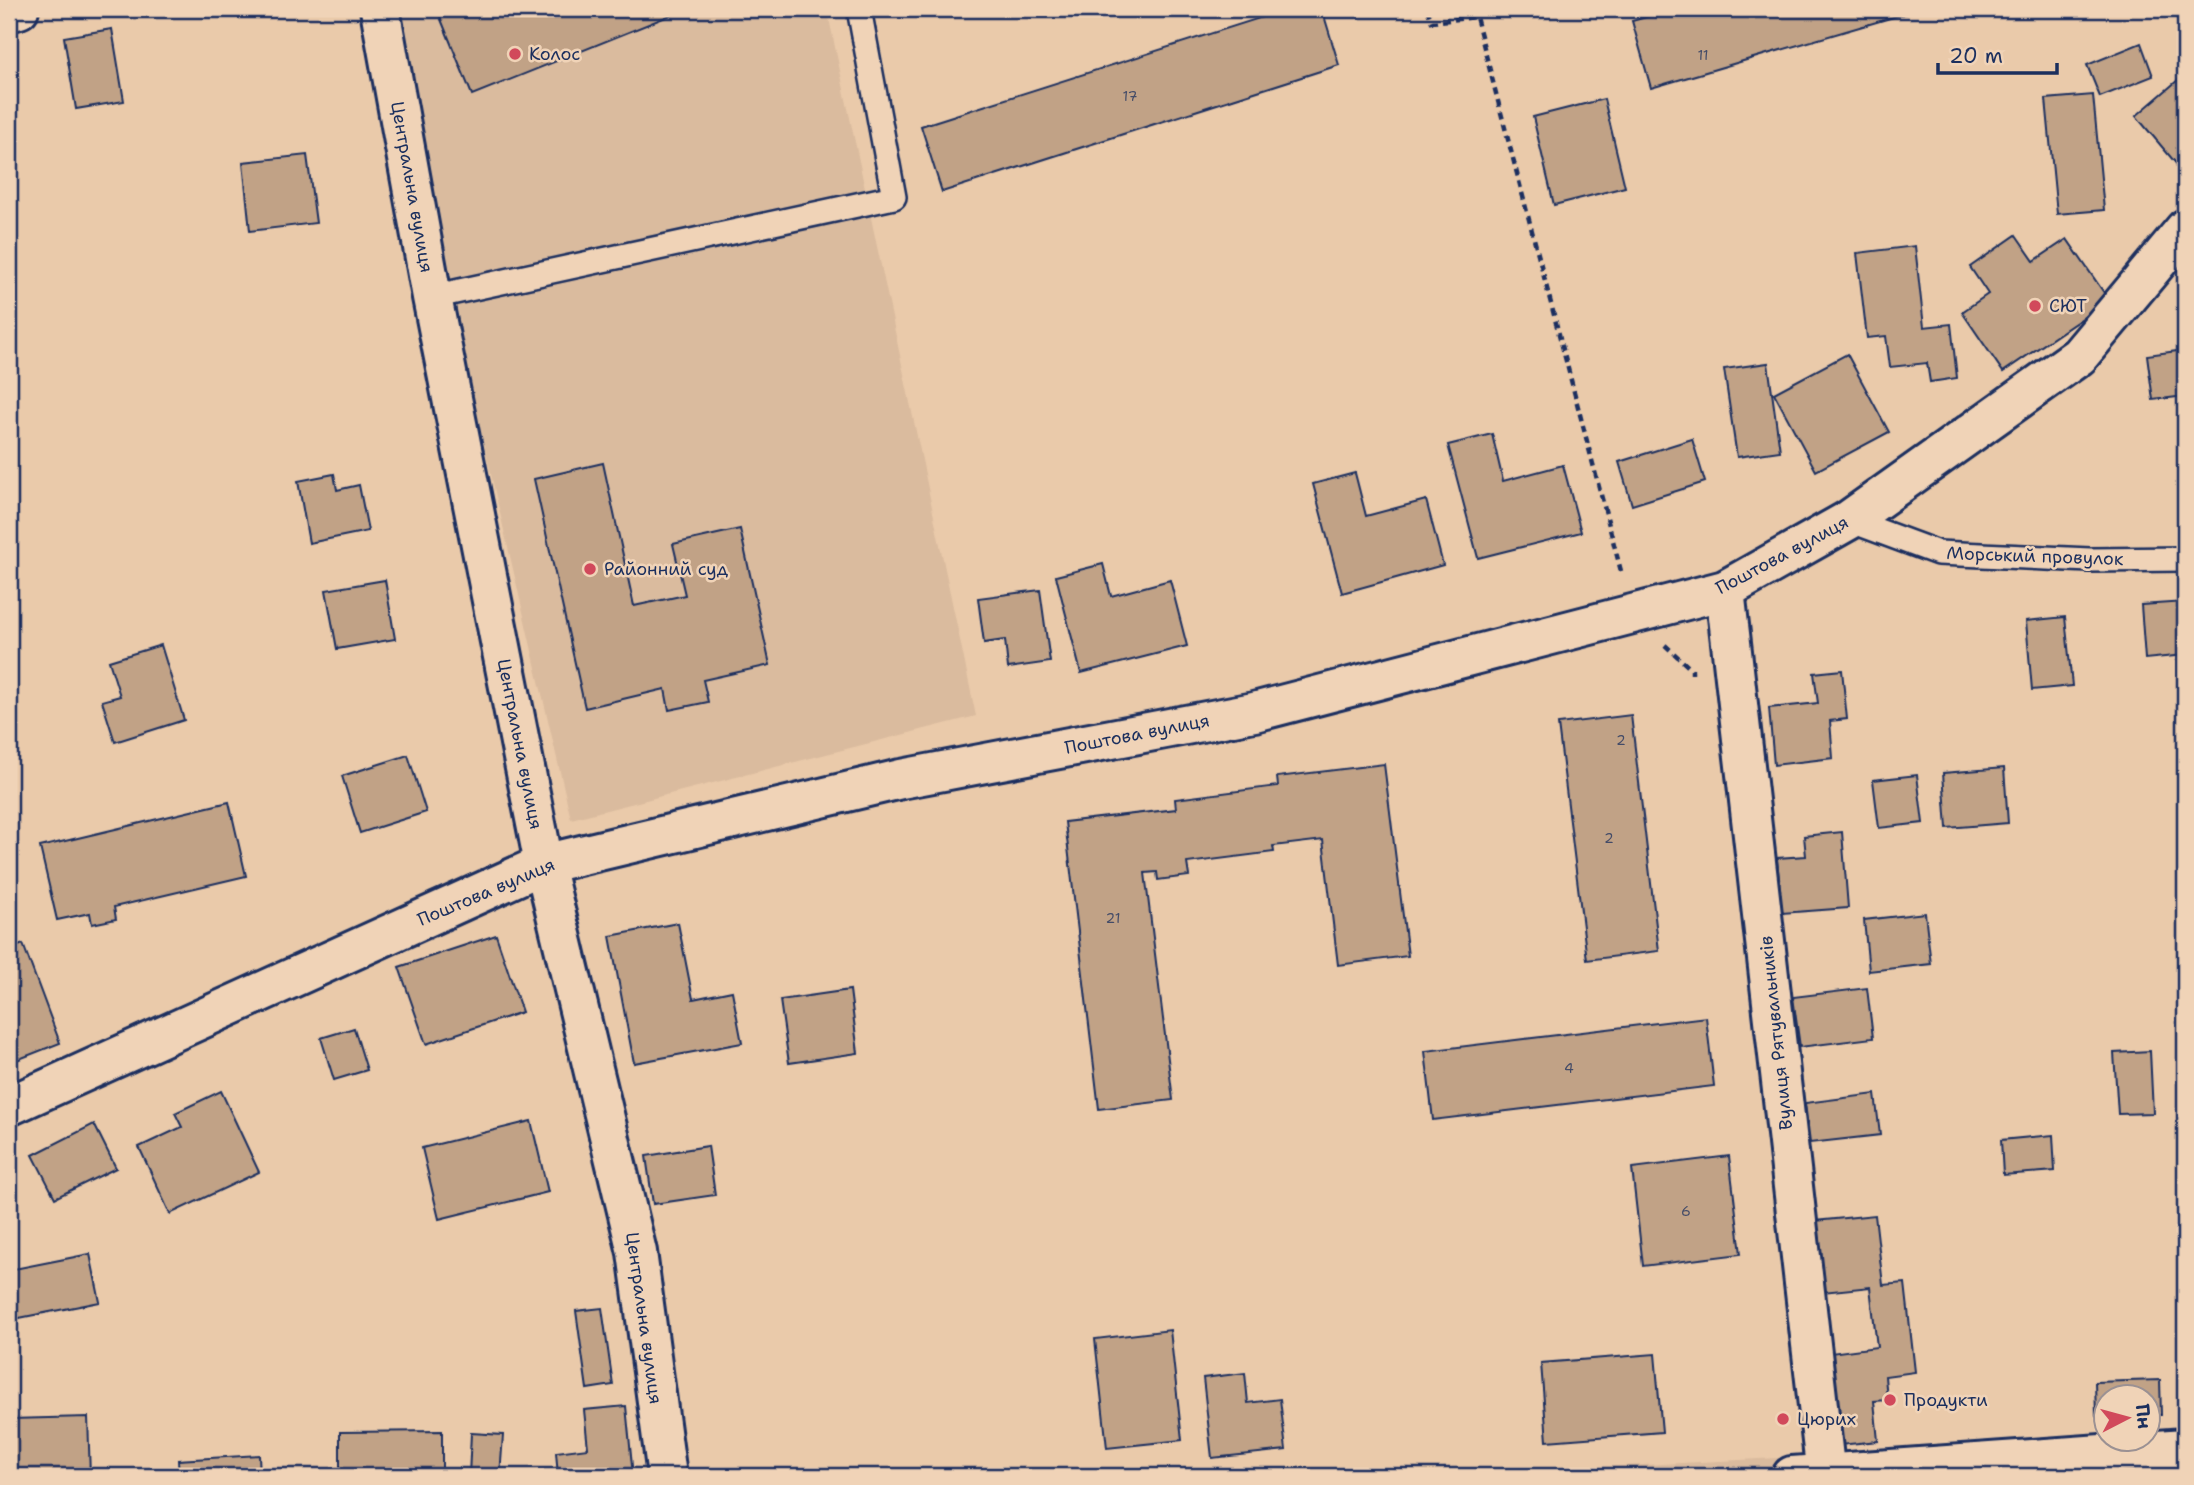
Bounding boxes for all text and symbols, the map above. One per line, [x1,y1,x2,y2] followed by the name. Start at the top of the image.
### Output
[1938,32,2058,76] scale bar
[529,42,580,66] place label: Колос
[1949,42,2003,70] text: 20 m
[507,46,523,62] marker: Колос
[1697,46,1709,64] house number: 11
[1123,87,1137,105] house number: 17
[385,99,439,275] street label: Центральна вулиця
[2049,294,2087,318] place label: СЮТ
[2027,298,2043,314] marker: СЮТ
[1711,510,1853,600] street label: Поштова вулиця
[1946,541,2124,571] street label: Морський провулок
[604,557,729,581] place label: Районний суд
[582,561,598,577] marker: Районний суд
[492,657,548,831] street label: Центральна вулиця
[1063,708,1211,760] street label: Поштова вулиця
[1616,731,1626,749] house number: 2
[1604,829,1614,847] house number: 2
[414,852,558,932] street label: Поштова вулиця
[1106,909,1120,927] house number: 21
[1754,935,1798,1131] street label: Вулиця Рятувальників
[1564,1059,1574,1077] house number: 4
[1681,1202,1691,1220] house number: 6
[620,1230,668,1406] street label: Центральна вулиця
[2092,1384,2162,1454] north arrow
[1904,1388,1988,1412] place label: Продукти
[1882,1392,1898,1408] marker: Продукти
[2130,1402,2157,1430] text: Пн
[1797,1407,1856,1431] place label: Цюрих
[1775,1411,1791,1427] marker: Цюрих

